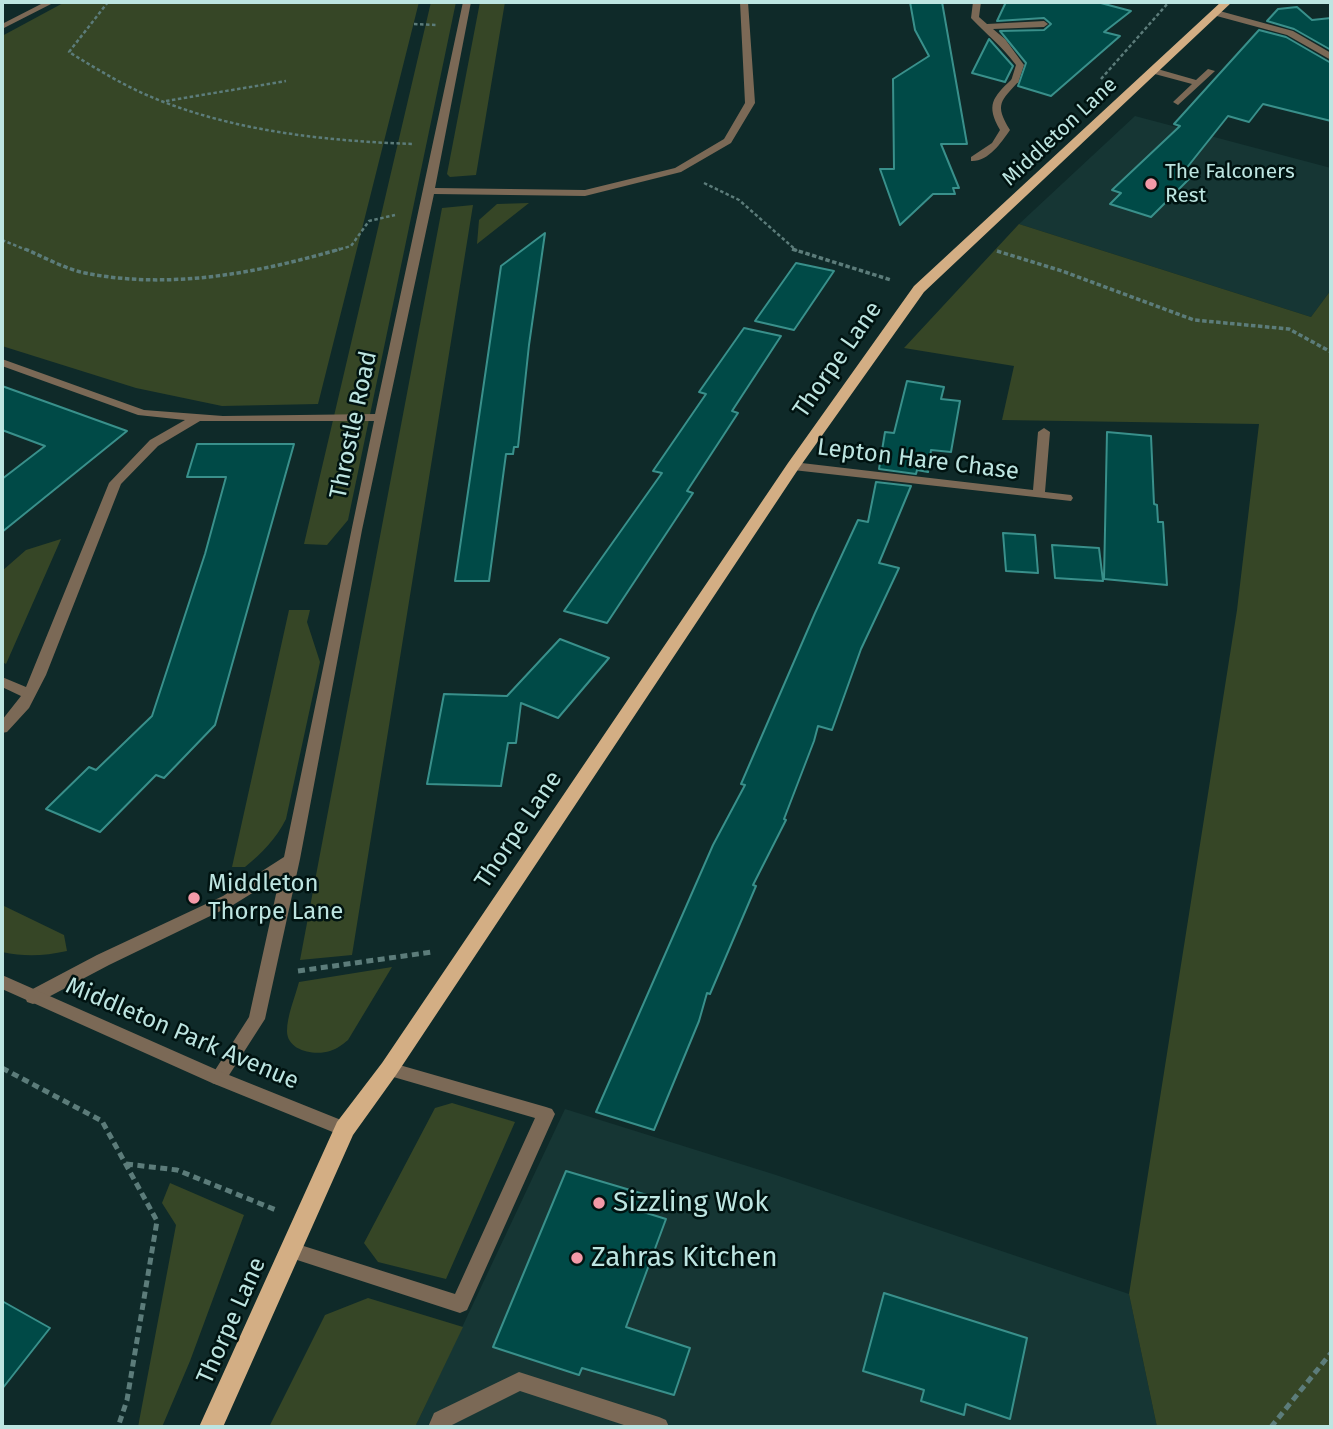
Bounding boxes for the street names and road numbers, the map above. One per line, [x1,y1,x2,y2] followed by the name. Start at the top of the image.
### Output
[997,72,1123,192] street label: Middleton Lane
[787,296,889,424] street label: Thorpe Lane
[324,348,384,502] street label: Throstle Road
[815,433,1021,487] street label: Lepton Hare Chase
[469,766,569,894] street label: Thorpe Lane
[61,972,303,1096] street label: Middleton Park Avenue
[191,1253,273,1389] street label: Thorpe Lane

